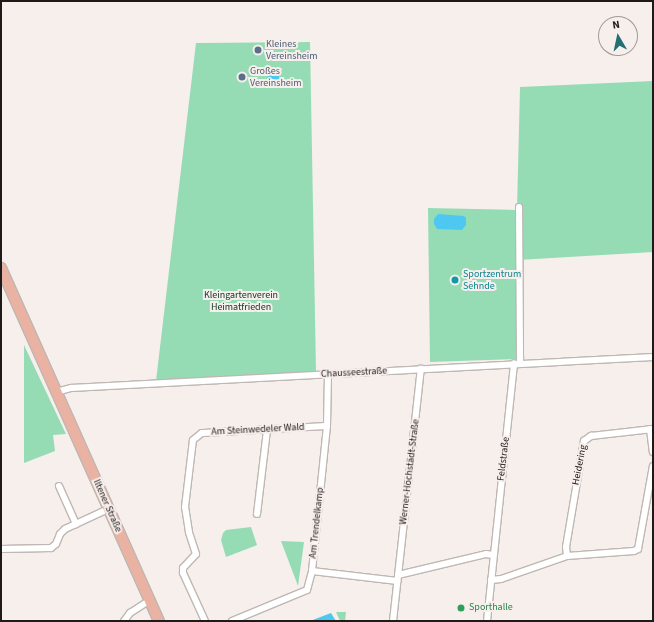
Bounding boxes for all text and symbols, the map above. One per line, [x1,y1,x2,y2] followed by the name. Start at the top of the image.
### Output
[598,16,638,56] north arrow
[611,17,621,33] text: N
[266,38,318,62] place label: Kleines Vereinsheim
[253,45,263,55] marker: Kleines Vereinsheim
[250,65,302,88] place label: Großes Vereinsheim
[237,72,247,82] marker: Großes Vereinsheim
[463,268,521,292] place label: Sportzentrum Sehnde
[450,275,460,285] marker: Sportzentrum Sehnde
[204,289,278,312] park label: Kleingartenverein Heimatfrieden
[321,365,387,381] street label: Chausseestraße
[398,419,422,525] street label: Werner-Höchstädt-Straße
[211,422,305,438] street label: Am Steinwedeler Wald
[495,436,513,482] street label: Feldstraße
[570,444,590,486] street label: Heidering
[90,478,124,534] street label: Iltener Straße
[307,487,327,559] street label: Am Trendelkamp
[469,602,513,614] place label: Sporthalle
[456,603,466,613] marker: Sporthalle

